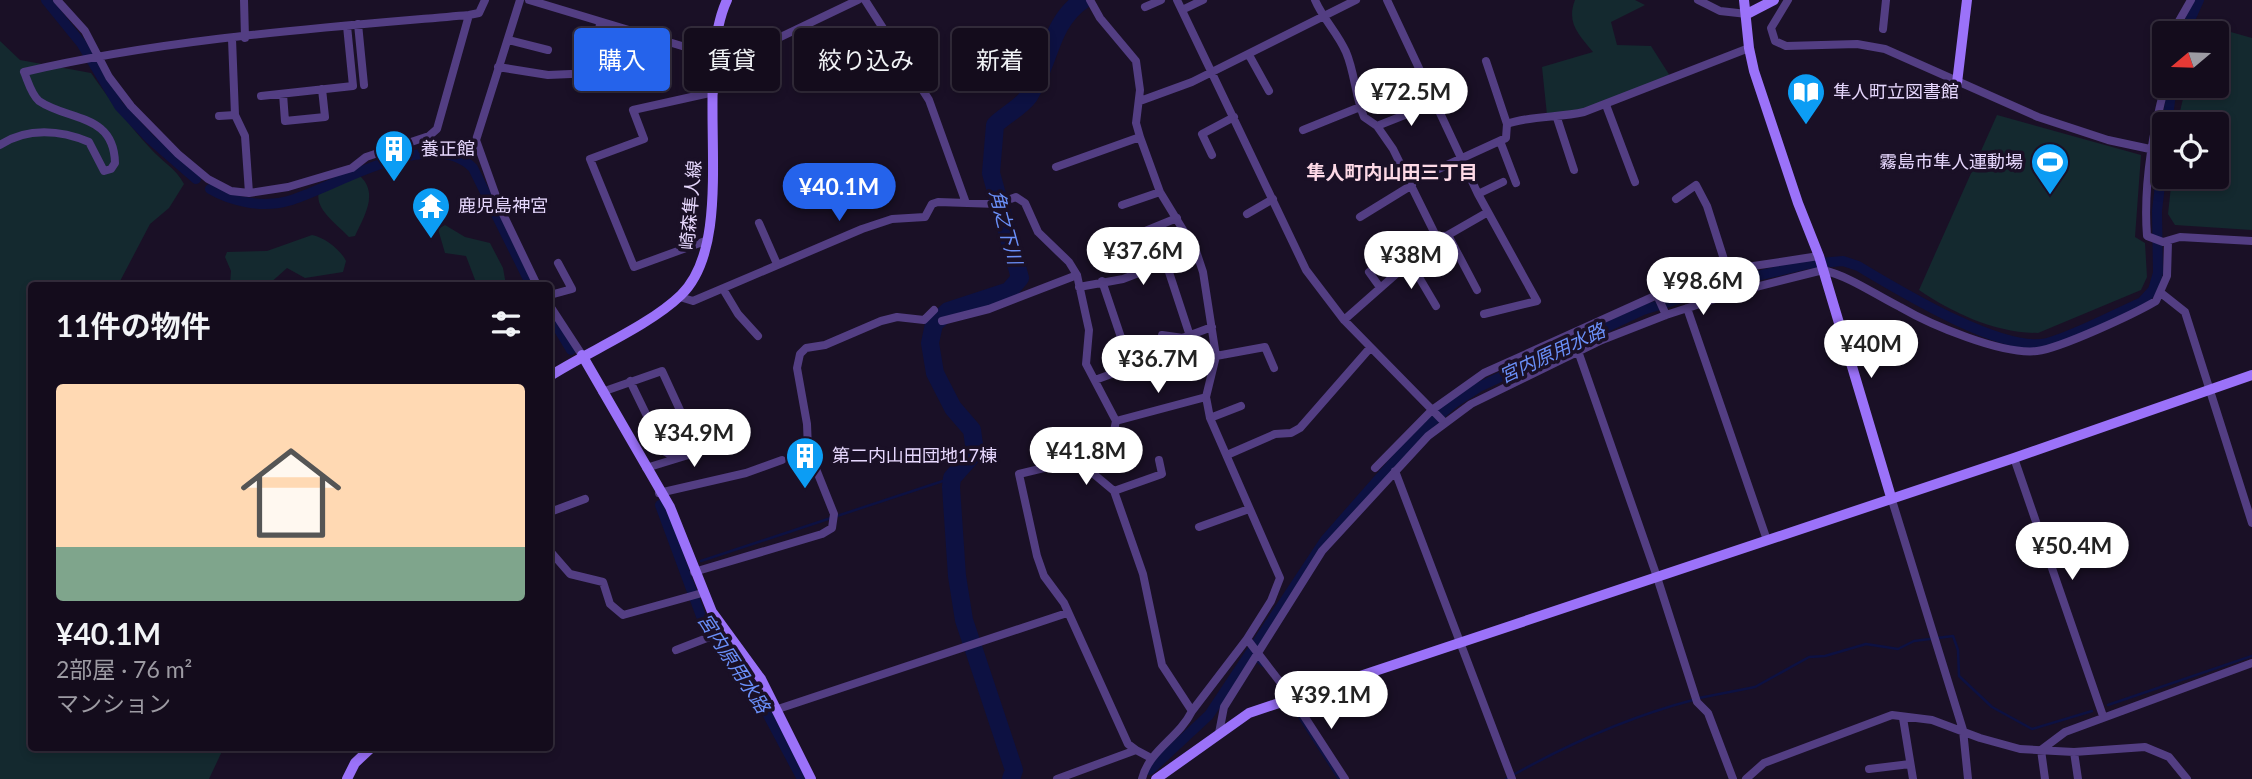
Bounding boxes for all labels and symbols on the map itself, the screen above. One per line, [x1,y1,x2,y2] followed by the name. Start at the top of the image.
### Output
[2152,21,2230,98] north arrow
[1354,68,1468,128] pin: ¥72.5M
[1785,71,1827,126] library icon: 隼人町立図書館
[1833,80,1959,102] place label: 隼人町立図書館
[373,128,415,183] building icon: 養正館
[421,137,475,159] place label: 養正館
[2029,141,2071,196] sports icon: 霧島市隼人運動場
[1879,150,2023,172] place label: 霧島市隼人運動場
[675,159,705,251] street label: 崎森隼人線
[1306,160,1478,183] district label: 隼人町内山田三丁目
[782,164,896,223] pin: ¥40.1M
[410,185,452,240] temple icon: 鹿児島神宮
[986,187,1028,268] water label: 角之下川
[458,194,548,216] place label: 鹿児島神宮
[1086,228,1200,287] pin: ¥37.6M
[1370,232,1452,291] pin: ¥38M
[1646,258,1760,317] pin: ¥98.6M
[1495,317,1610,387] water label: 宮内原用水路
[1830,320,1912,380] pin: ¥40M
[1101,336,1215,395] pin: ¥36.7M
[637,410,751,469] pin: ¥34.9M
[1029,428,1143,487] pin: ¥41.8M
[784,435,826,490] building icon: 第二内山田団地17棟
[832,444,997,466] place label: 第二内山田団地17棟
[2015,522,2129,582] pin: ¥50.4M
[694,609,776,718] water label: 宮内原用水路
[1274,672,1388,731] pin: ¥39.1M

